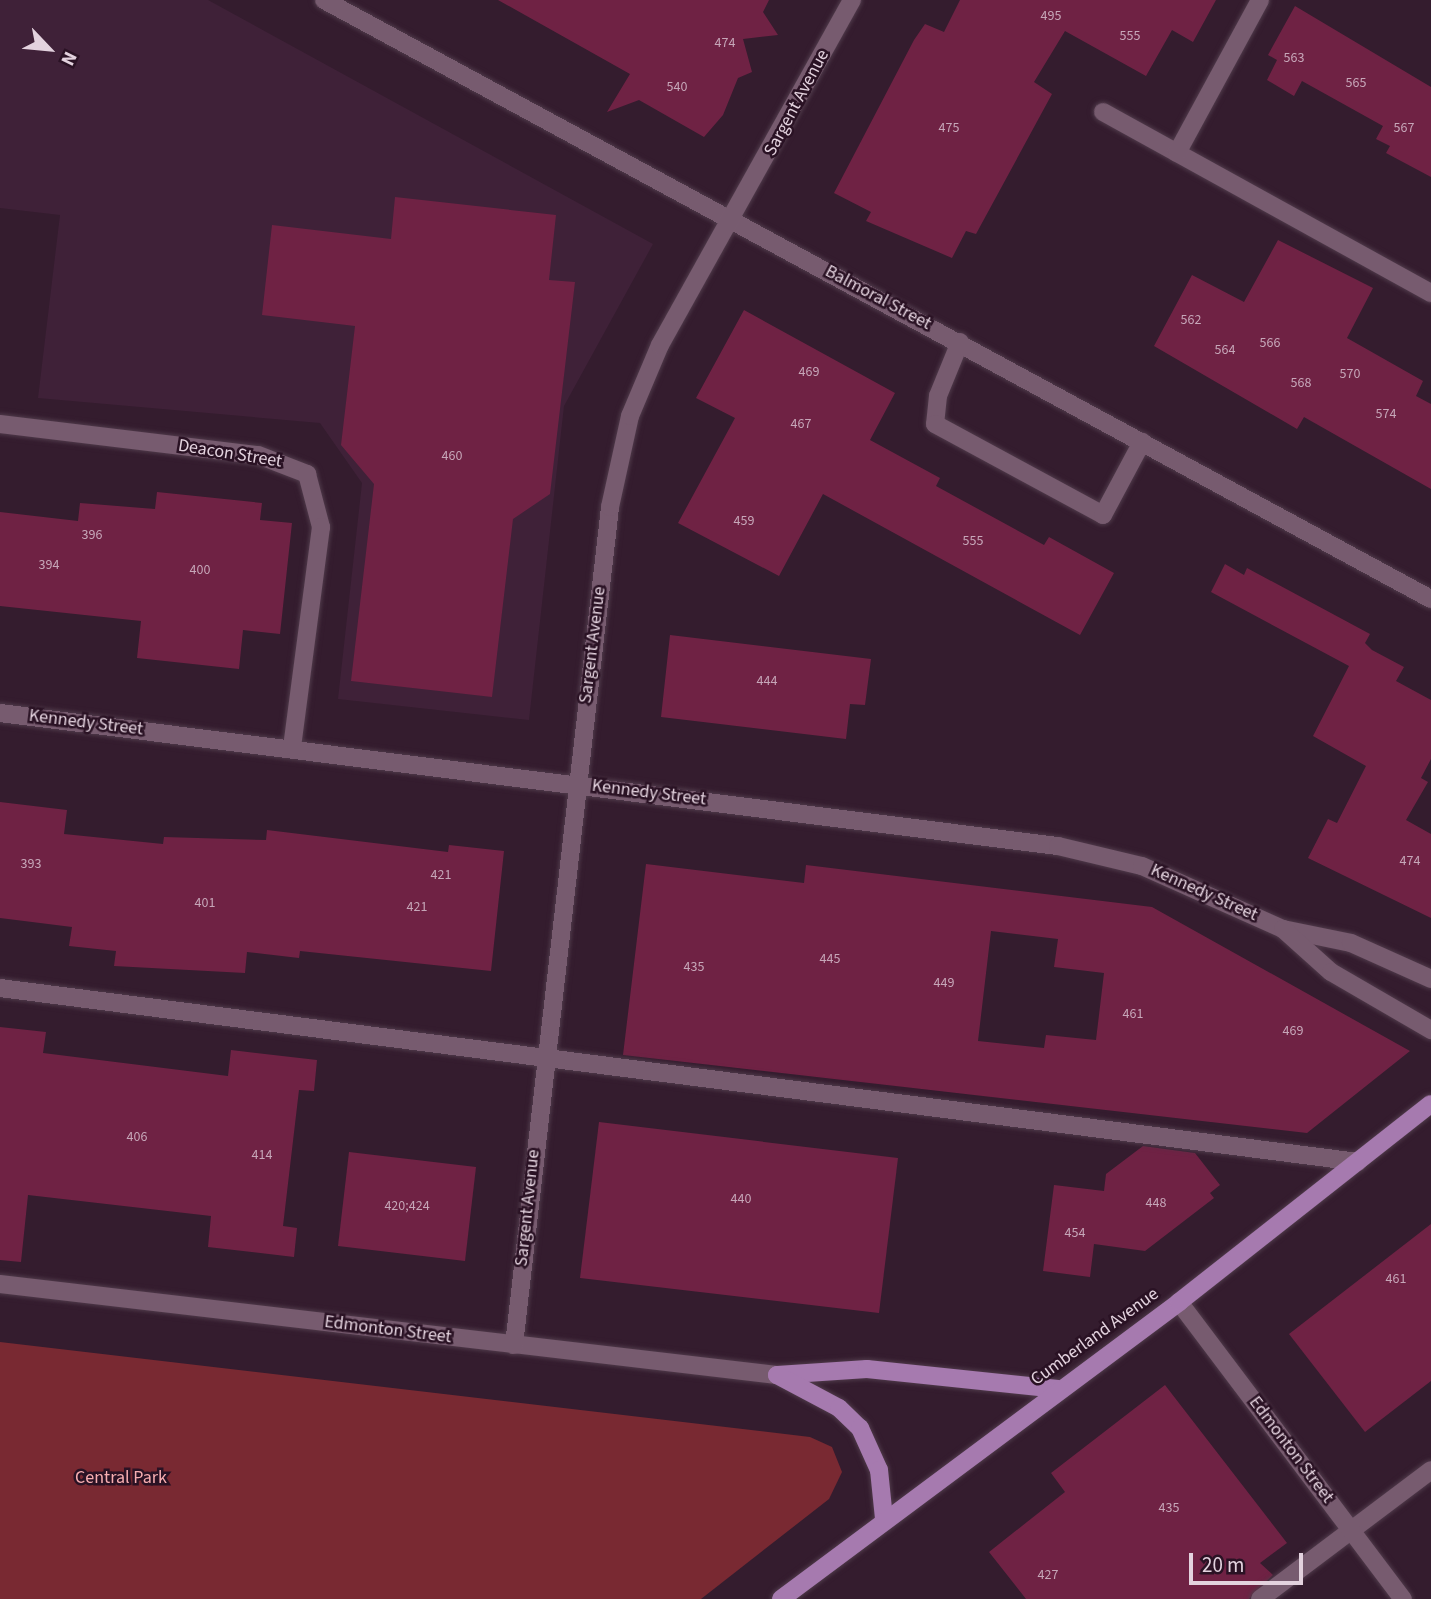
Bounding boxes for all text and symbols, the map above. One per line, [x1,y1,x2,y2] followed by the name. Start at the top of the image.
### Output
[1041,8,1061,24] house number: 495
[14,14,84,84] north arrow
[1120,28,1140,44] house number: 555
[715,35,735,51] house number: 474
[760,46,834,160] street label: Sargent Avenue
[53,47,83,70] text: N
[1284,50,1304,66] house number: 563
[1346,75,1366,91] house number: 565
[667,79,687,95] house number: 540
[939,120,959,136] house number: 475
[1394,120,1414,136] house number: 567
[821,261,935,335] street label: Balmoral Street
[1181,312,1201,328] house number: 562
[1260,335,1280,351] house number: 566
[1215,342,1235,358] house number: 564
[799,364,819,380] house number: 469
[1340,366,1360,382] house number: 570
[1291,375,1311,391] house number: 568
[1376,406,1396,422] house number: 574
[791,416,811,432] house number: 467
[176,435,284,473] street label: Deacon Street
[442,448,462,464] house number: 460
[734,513,754,529] house number: 459
[82,527,102,543] house number: 396
[963,533,983,549] house number: 555
[39,557,59,573] house number: 394
[190,562,210,578] house number: 400
[575,585,611,705] street label: Sargent Avenue
[757,673,777,689] house number: 444
[28,705,144,741] street label: Kennedy Street
[591,775,707,811] street label: Kennedy Street
[1400,853,1420,869] house number: 474
[21,856,41,872] house number: 393
[1147,860,1261,926] street label: Kennedy Street
[431,867,451,883] house number: 421
[195,895,215,911] house number: 401
[407,899,427,915] house number: 421
[820,951,840,967] house number: 445
[684,959,704,975] house number: 435
[934,975,954,991] house number: 449
[1123,1006,1143,1022] house number: 461
[1283,1023,1303,1039] house number: 469
[127,1129,147,1145] house number: 406
[252,1147,272,1163] house number: 414
[511,1148,545,1268] street label: Sargent Avenue
[731,1191,751,1207] house number: 440
[1146,1195,1166,1211] house number: 448
[384,1198,430,1214] house number: 420;424
[1065,1225,1085,1241] house number: 454
[1386,1271,1406,1287] house number: 461
[1027,1283,1163,1391] street label: Cumberland Avenue
[323,1311,453,1349] street label: Edmonton Street
[1244,1392,1338,1508] street label: Edmonton Street
[75,1467,167,1489] park label: Central Park
[1159,1500,1179,1516] house number: 435
[1193,1540,1307,1584] scale bar
[1202,1550,1244,1580] text: 20 m
[1038,1567,1058,1583] house number: 427

